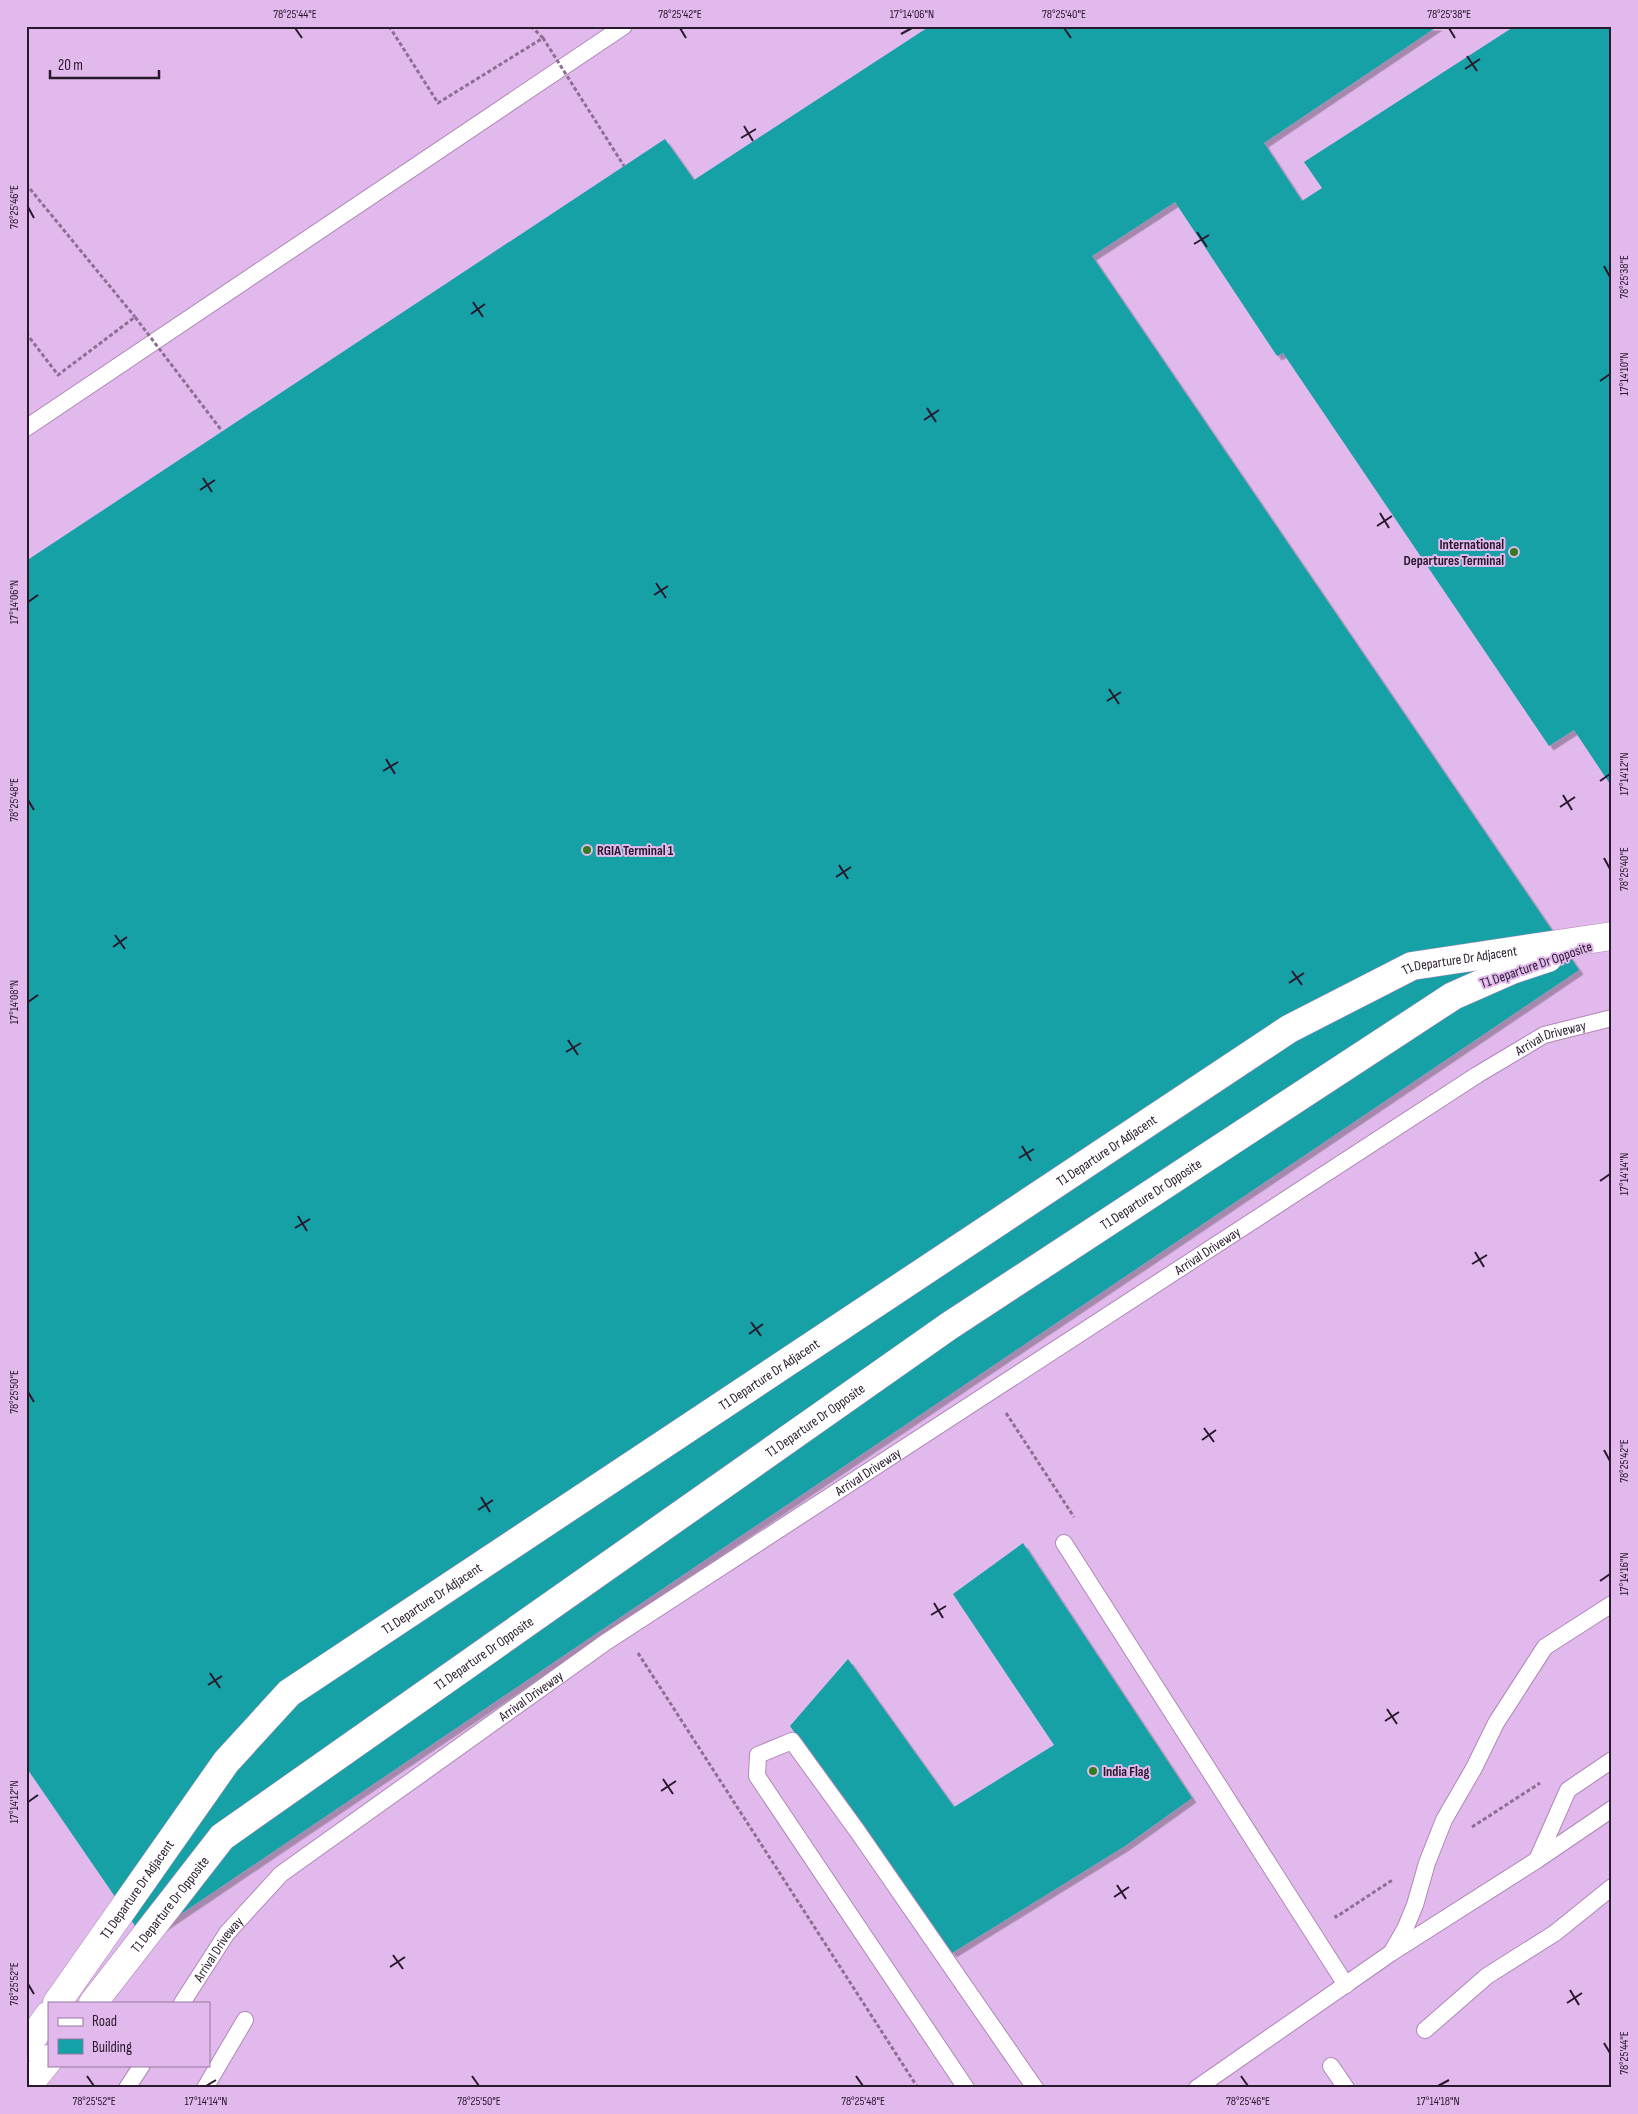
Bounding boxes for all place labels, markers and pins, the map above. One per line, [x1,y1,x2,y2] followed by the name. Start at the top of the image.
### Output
[1404,536,1504,569] place label: International Departures Terminal
[1508,546,1520,558] marker: International Departures Terminal
[597,842,674,859] place label: RGIA Terminal 1
[581,844,593,856] marker: RGIA Terminal 1
[1103,1763,1150,1780] place label: India Flag
[1087,1765,1099,1777] marker: India Flag

